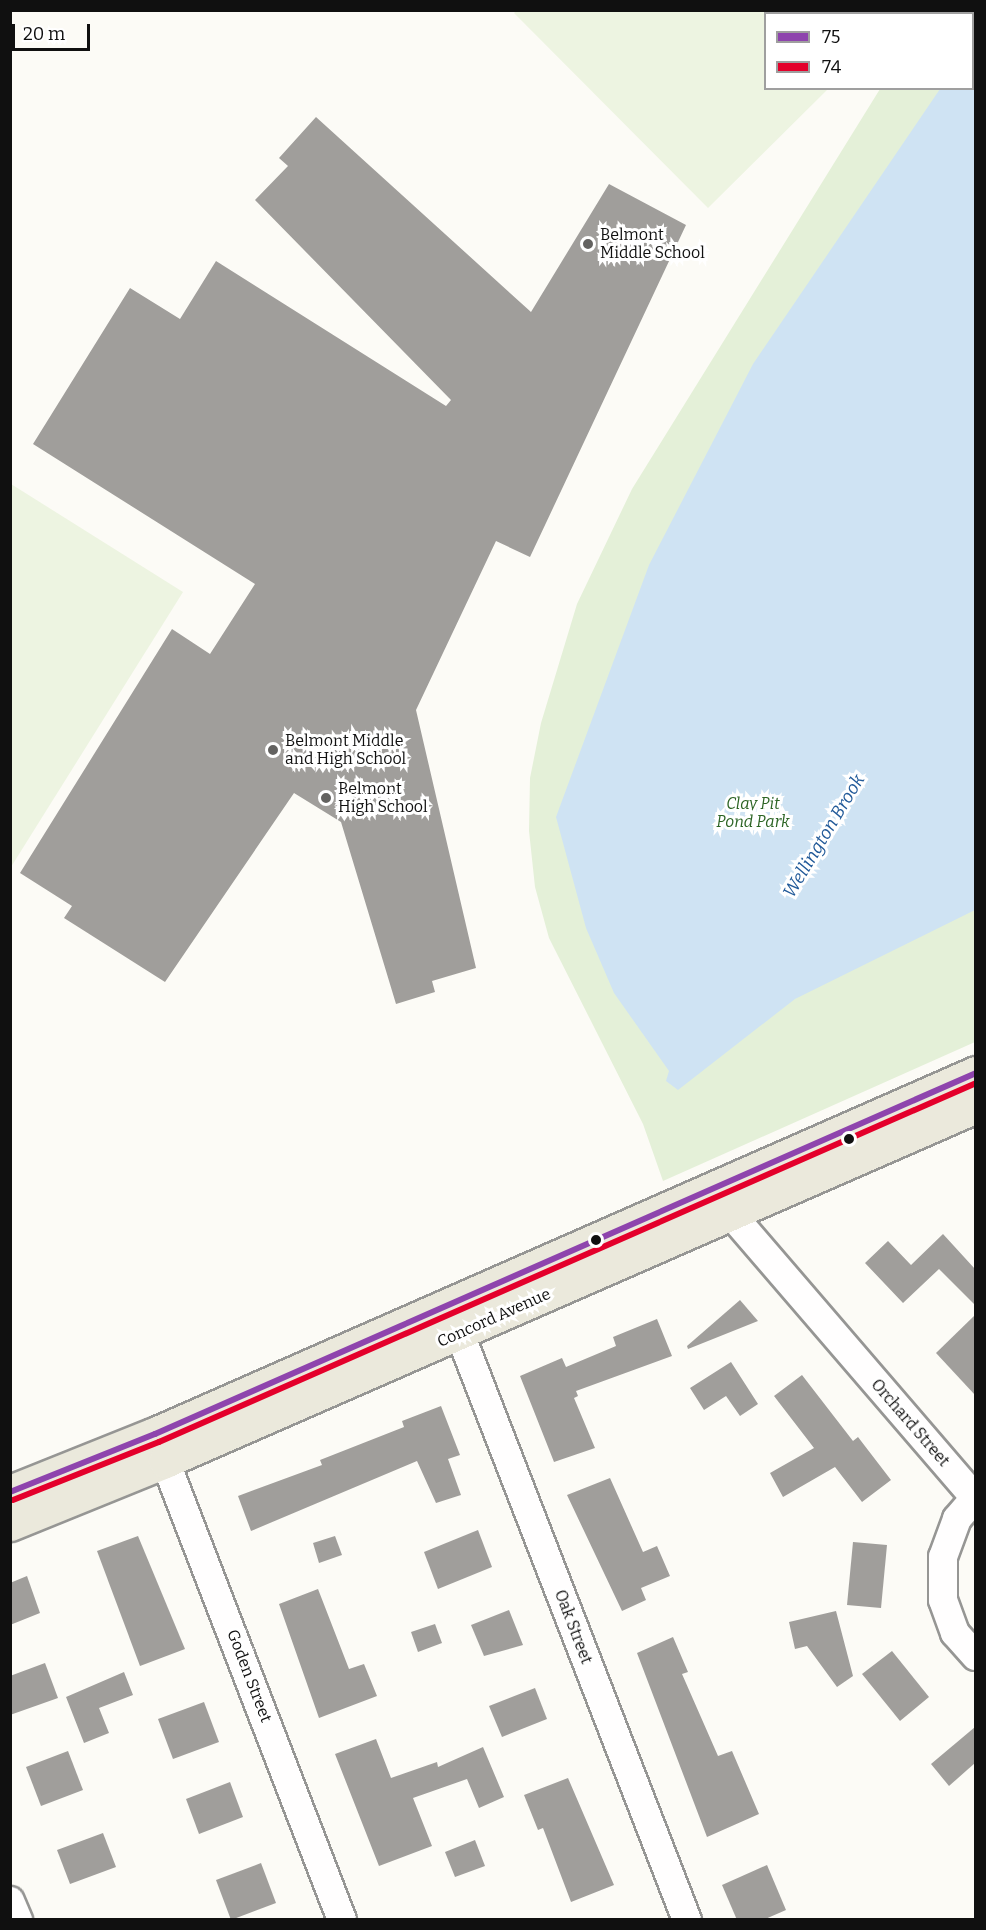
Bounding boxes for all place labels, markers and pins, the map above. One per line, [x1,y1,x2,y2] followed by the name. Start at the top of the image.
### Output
[600,225,705,263] place label: Belmont Middle School
[581,237,595,251] marker: Belmont Middle School
[285,731,406,769] place label: Belmont Middle and High School
[266,743,280,757] marker: Belmont Middle and High School
[338,779,428,817] place label: Belmont High School
[319,791,333,805] marker: Belmont High School
[843,1133,855,1145] unlabelled marker
[590,1234,602,1246] unlabelled marker

